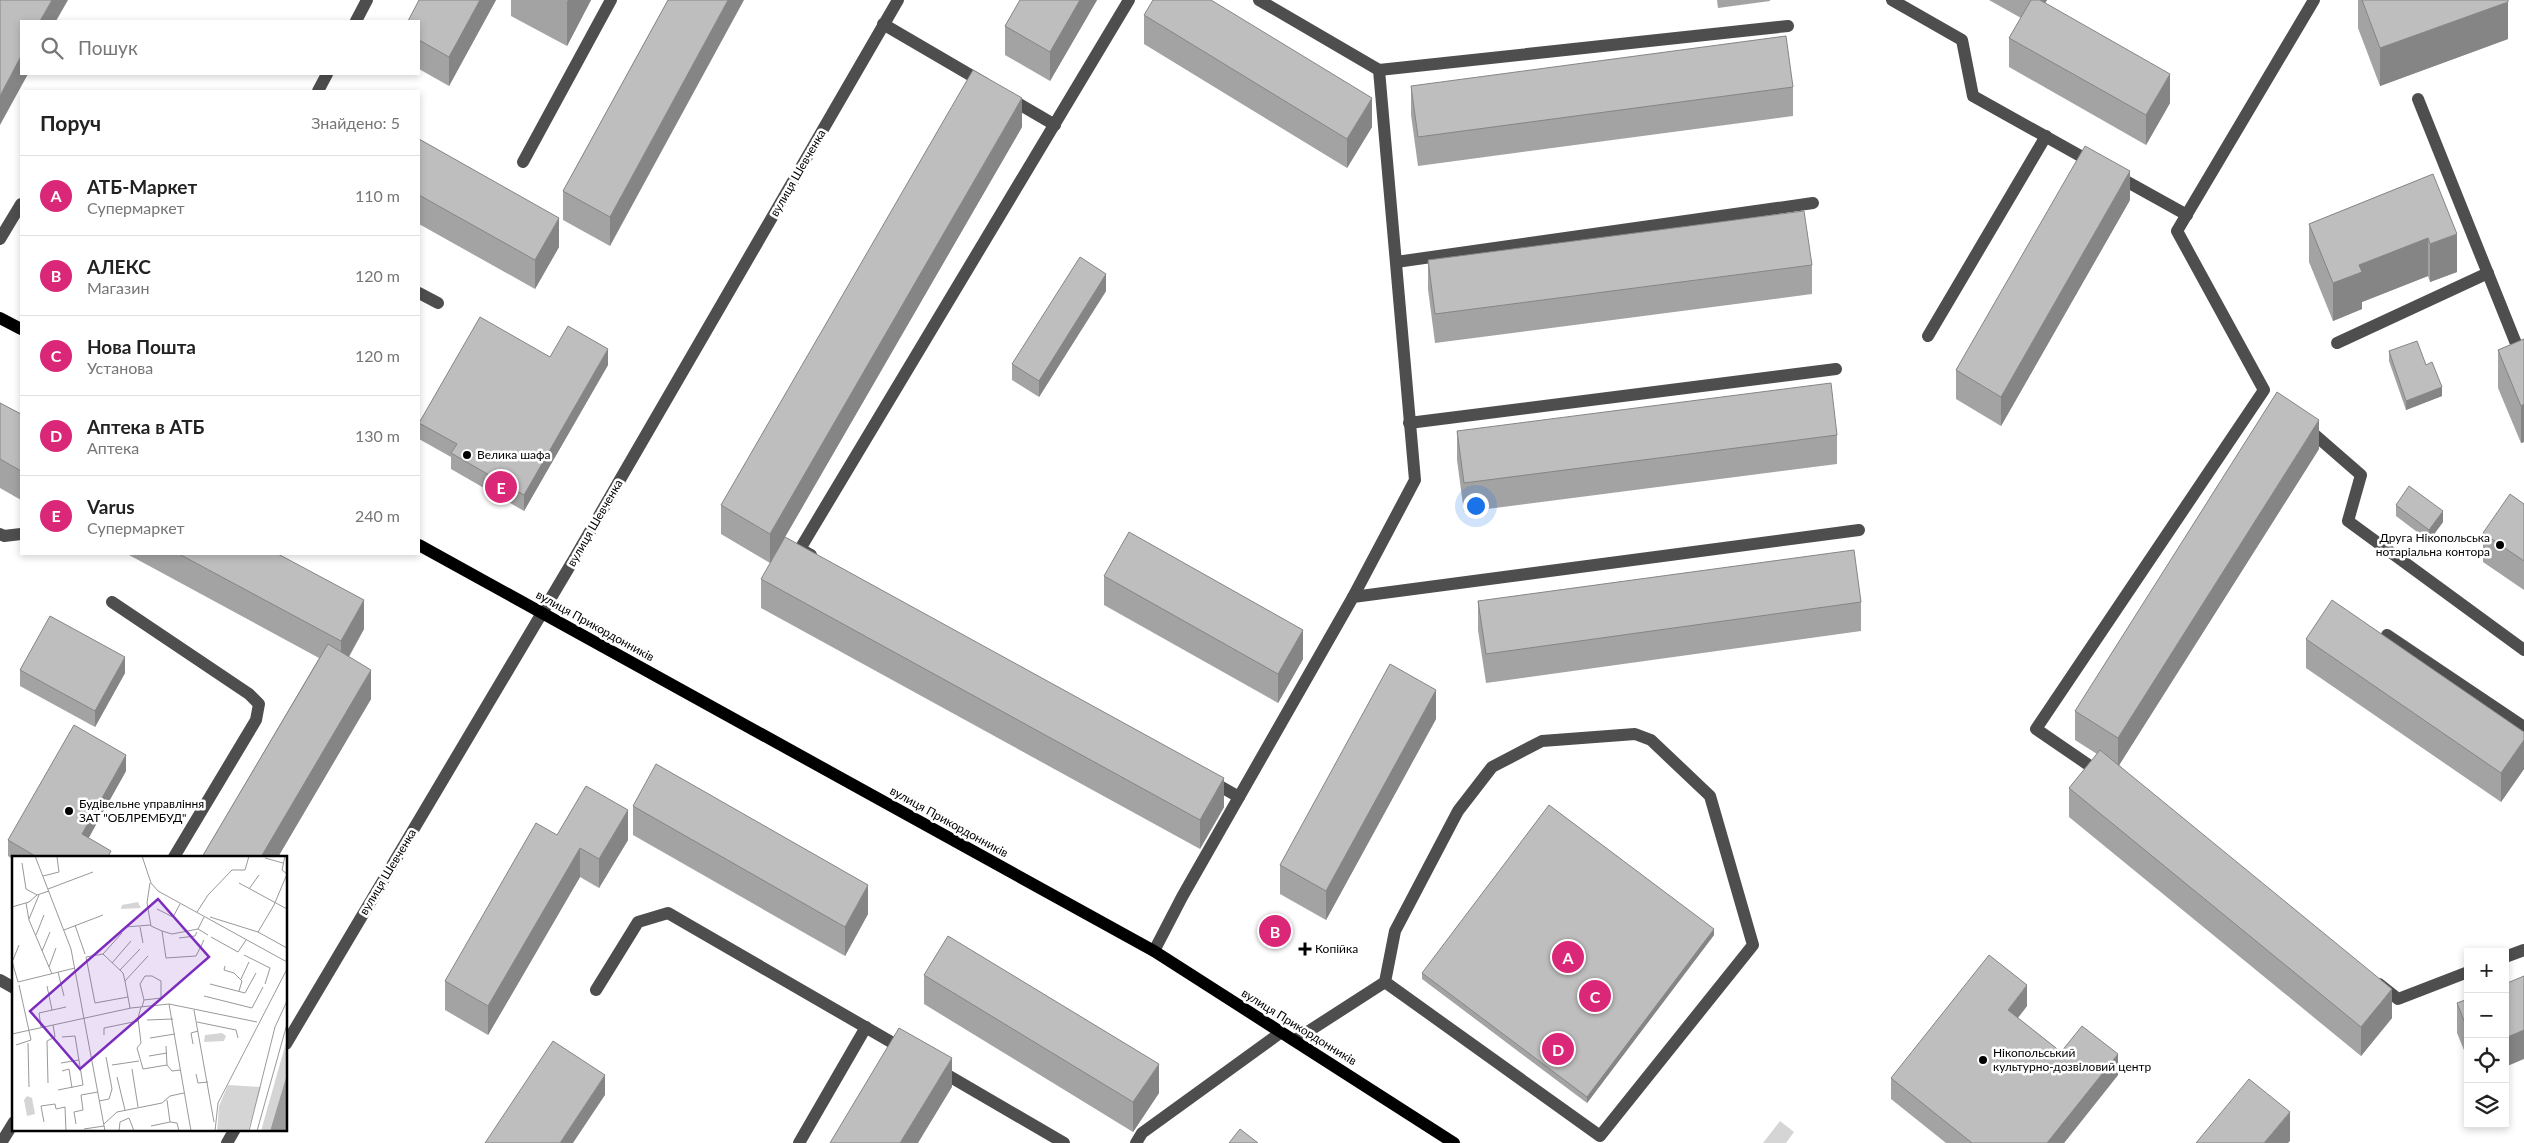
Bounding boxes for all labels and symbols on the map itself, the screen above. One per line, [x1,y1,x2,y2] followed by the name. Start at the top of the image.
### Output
[767,127,829,219] street label: вулиця Шевченка
[477,447,550,462] place label: Велика шафа
[461,449,473,461] marker: Велика шафа
[485,468,517,506] pin: E
[564,477,626,569] street label: вулиця Шевченка
[1463,493,1489,519] your location
[2376,530,2490,559] place label: Друга Нікопольська нотаріальна контора
[2494,539,2506,551] marker: Друга Нікопольська нотаріальна контора
[534,587,657,664] street label: вулиця Прикордонників
[888,783,1011,860] street label: вулиця Прикордонників
[79,796,204,825] place label: Будівельне управління ЗАТ "ОБЛРЕМБУД"
[63,805,75,817] marker: Будівельне управління ЗАТ "ОБЛРЕМБУД"
[356,826,419,918] street label: вулиця Шевченка
[12,856,288,1130] inset map
[1259,912,1291,950] pin: B
[1552,938,1584,976] pin: A
[1315,941,1358,956] place label: Копійка
[1299,943,1311,955] marker: Копійка
[1579,977,1611,1015] pin: C
[1239,985,1360,1068] street label: вулиця Прикордонників
[1542,1030,1574,1068] pin: D
[1993,1045,2152,1074] place label: Нікопольський культурно-дозвіловий центр
[1977,1054,1989,1066] marker: Нікопольський культурно-дозвіловий центр

